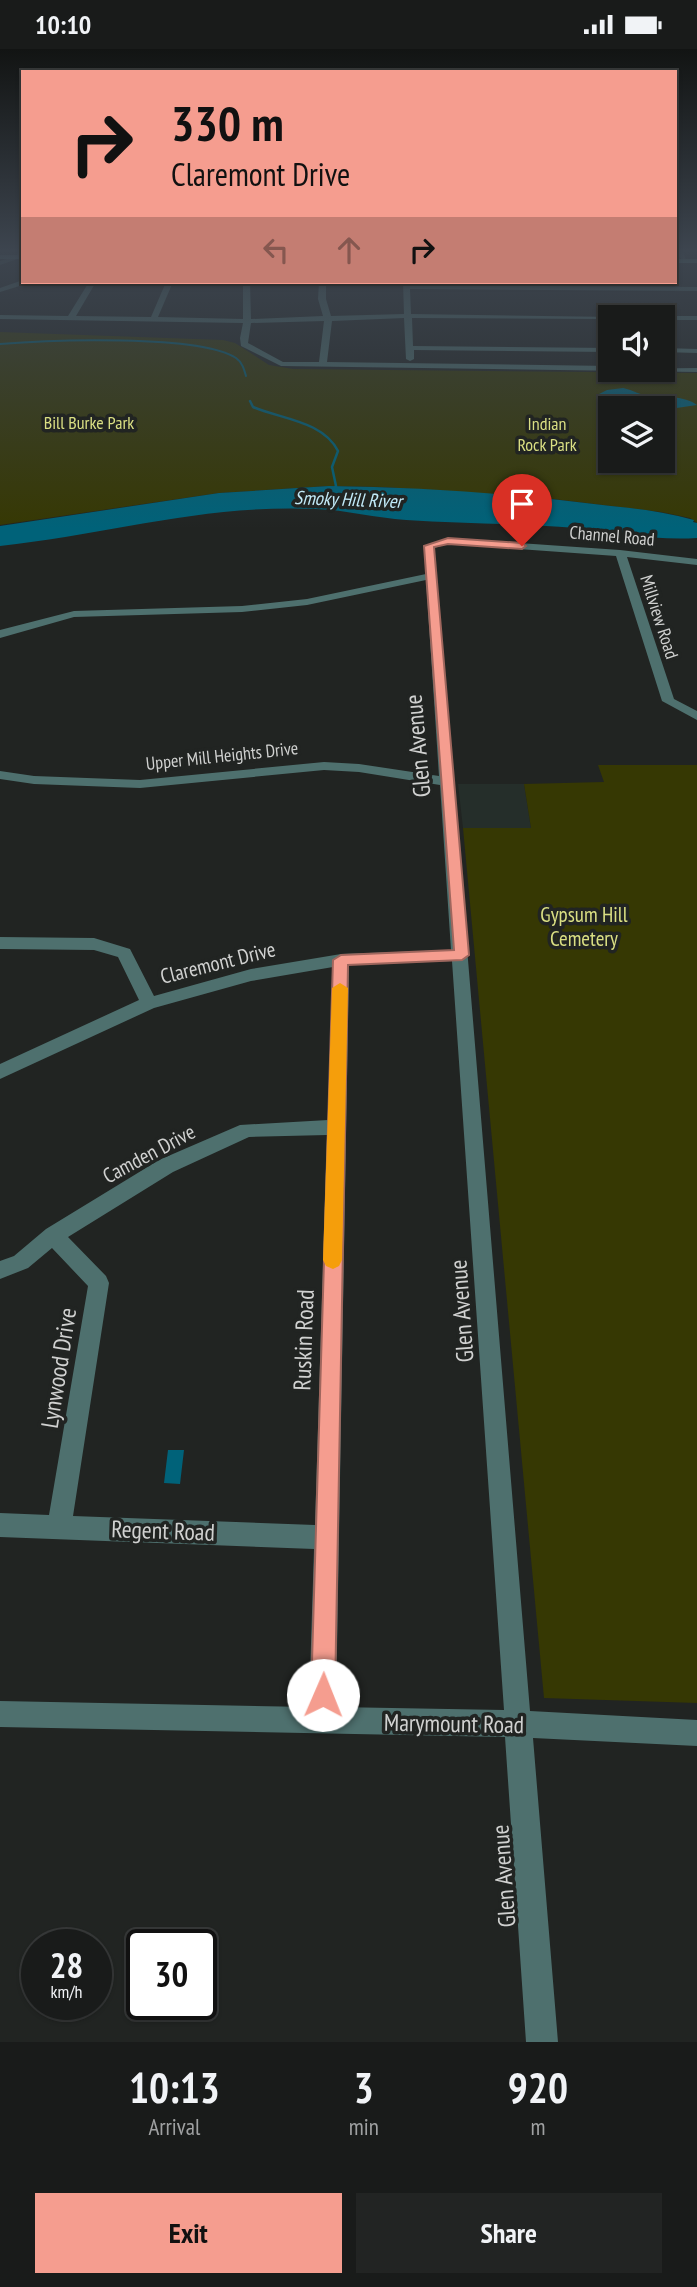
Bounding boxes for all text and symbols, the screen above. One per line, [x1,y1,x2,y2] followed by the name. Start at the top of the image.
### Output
[35,8,91,41] text: 10:10
[171,91,284,155] text: 330 m
[56,98,147,189] icon: right
[171,153,350,195] text: Claremont Drive
[257,231,295,269] icon: left
[330,231,368,269] icon: ahead
[403,231,441,269] icon: right
[598,305,675,473] map controls
[598,305,675,382] button: sound
[598,396,675,473] button: layers
[44,411,134,434] park label: Bill Burke Park
[517,412,577,456] park label: Indian Rock Park
[492,474,552,546] pin
[294,485,405,513] water label: Smoky Hill River
[503,485,541,523] icon: arrive
[569,520,656,551] street label: Channel Road
[635,572,684,662] street label: Millview Road
[398,693,437,799] street label: Glen Avenue
[145,736,299,775] street label: Upper Mill Heights Drive
[540,901,628,952] park label: Gypsum Hill Cemetery
[158,935,278,990] street label: Claremont Drive
[98,1118,200,1189] street label: Camden Drive
[442,1259,481,1363] street label: Glen Avenue
[286,1289,321,1391] street label: Ruskin Road
[34,1306,83,1430] street label: Lynwood Drive
[111,1513,215,1548] street label: Regent Road
[286,1658,360,1732] position arrow
[384,1707,524,1740] street label: Marymount Road
[484,1824,523,1928] street label: Glen Avenue
[126,1929,217,2020] speed limit sign: 30
[50,1942,83,1988] text: 28
[51,1980,82,2003] text: km/h
[129,2060,220,2115] text: 10:13
[354,2060,374,2115] text: 3
[508,2060,568,2115] text: 920
[148,2112,200,2141] text: Arrival
[349,2112,379,2141] text: min
[530,2112,545,2141] text: m
[35,2193,342,2273] button: Exit
[356,2193,662,2273] button: Share

